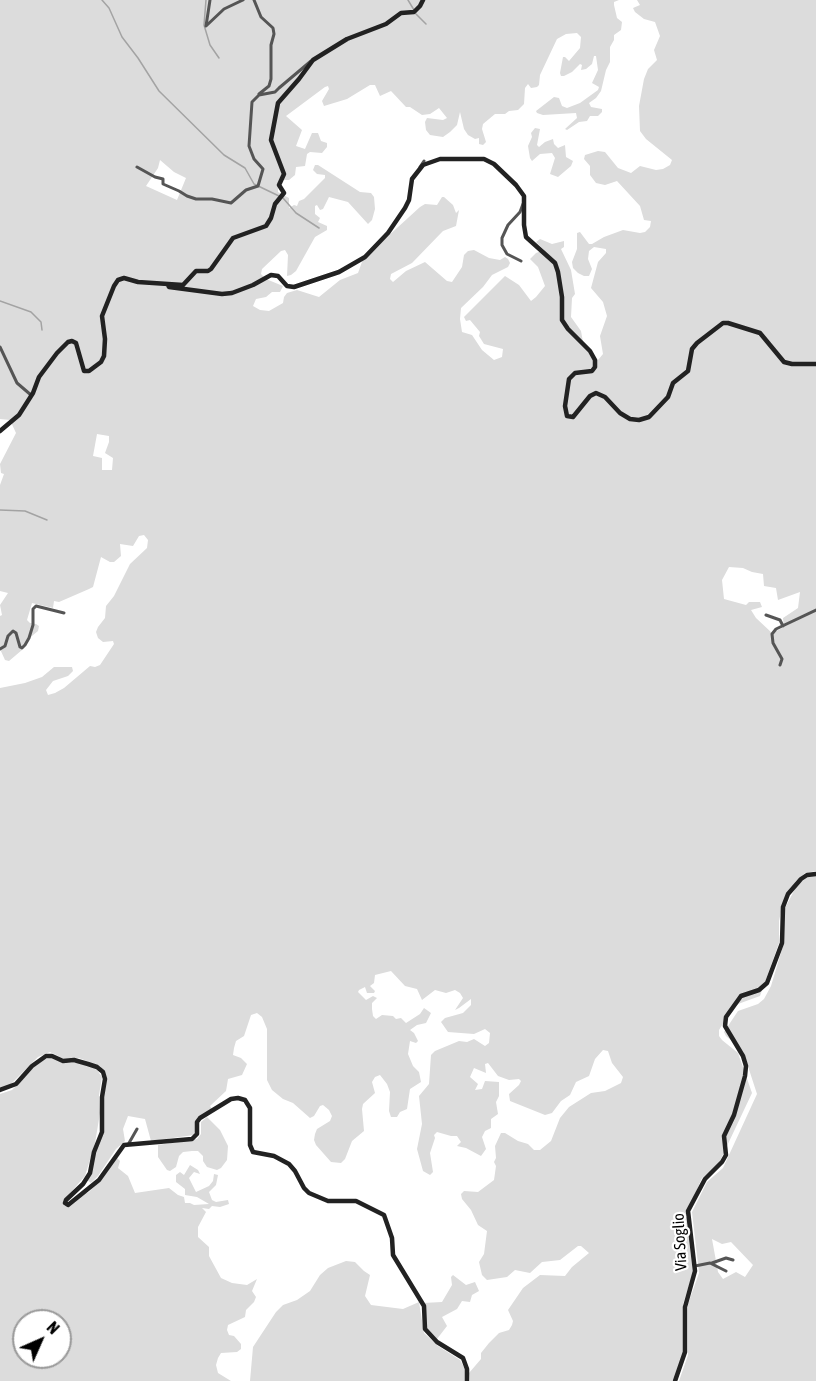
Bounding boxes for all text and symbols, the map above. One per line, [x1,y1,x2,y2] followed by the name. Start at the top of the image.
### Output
[669,1213,691,1271] street label: Via Soglio
[12,1309,72,1369] north arrow
[44,1318,63,1337] text: N

